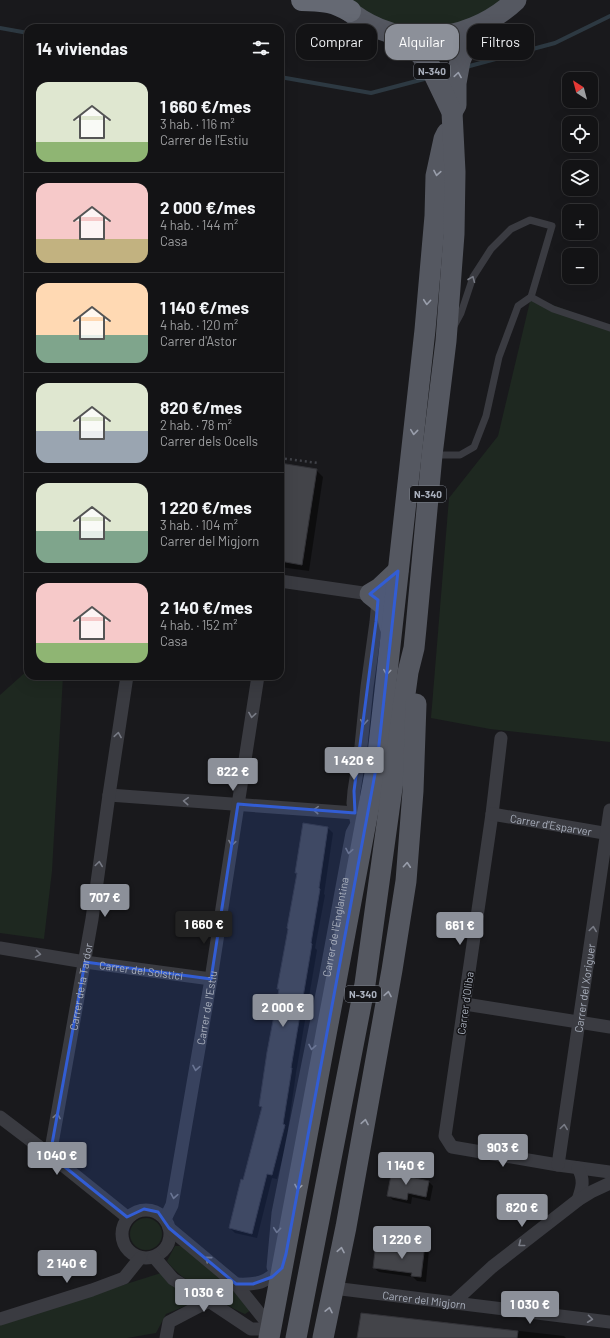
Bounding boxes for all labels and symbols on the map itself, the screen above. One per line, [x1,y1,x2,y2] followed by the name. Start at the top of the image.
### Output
[414,63,450,79] road number: N-340
[453,72,461,78] one-way arrow
[562,72,598,108] north arrow
[433,170,442,176] one-way arrow
[468,276,476,283] one-way arrow
[423,299,432,305] one-way arrow
[410,428,419,435] one-way arrow
[410,486,446,502] road number: N-340
[383,669,392,675] one-way arrow
[248,711,257,718] one-way arrow
[359,719,368,725] one-way arrow
[113,732,122,738] one-way arrow
[317,747,391,781] pin: 1 420 €
[205,758,261,792] pin: 822 €
[183,796,189,805] one-way arrow
[313,806,319,815] one-way arrow
[509,811,593,837] street label: Carrer d'Esparver
[228,840,237,846] one-way arrow
[345,848,354,854] one-way arrow
[95,861,104,867] one-way arrow
[402,862,411,868] one-way arrow
[319,876,350,978] street label: Carrer de l'Englantina
[77,884,133,918] pin: 707 €
[167,911,241,945] pin: 1 660 €
[432,912,488,946] pin: 661 €
[588,926,597,932] one-way arrow
[66,942,94,1031] street label: Carrer de la Tardor
[571,943,597,1033] street label: Carrer del Xoriguer
[35,949,42,958] one-way arrow
[99,958,184,982] street label: Carrer del Solstici
[193,969,219,1046] street label: Carrer de l'Estiu
[454,971,476,1035] street label: Carrer d'Oliba
[345,986,381,1002] road number: N-340
[383,991,392,997] one-way arrow
[246,994,320,1028] pin: 2 000 €
[308,1044,316,1051] one-way arrow
[192,1065,201,1071] one-way arrow
[52,1113,61,1119] one-way arrow
[360,1119,369,1125] one-way arrow
[559,1124,568,1130] one-way arrow
[475,1134,531,1168] pin: 903 €
[20,1142,94,1176] pin: 1 040 €
[369,1152,443,1186] pin: 1 140 €
[294,1184,302,1190] one-way arrow
[170,1193,178,1199] one-way arrow
[494,1194,550,1228] pin: 820 €
[365,1226,439,1260] pin: 1 220 €
[273,1227,282,1233] one-way arrow
[518,1240,525,1247] one-way arrow
[336,1247,345,1253] one-way arrow
[30,1250,104,1284] pin: 2 140 €
[205,1257,212,1264] one-way arrow
[167,1279,241,1313] pin: 1 030 €
[382,1288,467,1311] street label: Carrer del Migjorn
[493,1291,567,1325] pin: 1 030 €
[324,1307,332,1314] one-way arrow
[587,1315,593,1324] one-way arrow

